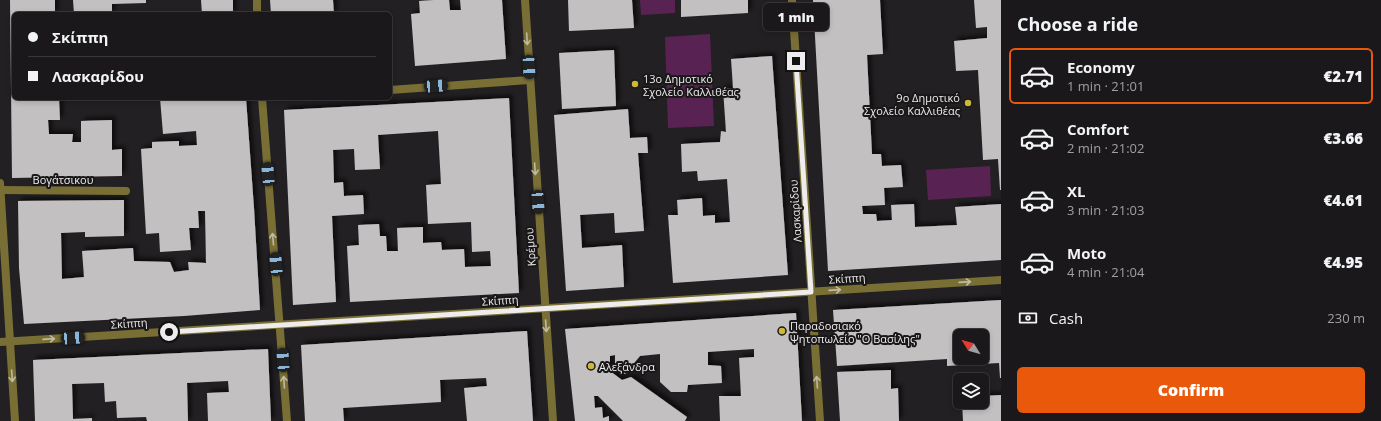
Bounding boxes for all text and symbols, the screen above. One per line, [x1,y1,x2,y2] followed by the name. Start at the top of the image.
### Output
[763,3,829,31] callout: 1 min
[778,8,814,26] text: 1 min
[1017,12,1138,36] text: Choose a ride
[52,27,108,47] text: Σκίππη
[523,32,530,45] one-way arrow
[787,52,805,70] route end
[522,55,536,79] car
[1067,57,1135,77] text: Economy
[1019,58,1055,94] icon: car
[52,66,144,86] text: Λασκαρίδου
[1324,66,1363,86] text: €2.71
[643,71,739,99] place label: 13ο Δημοτικό Σχολείο Καλλιθέας
[1067,77,1144,95] text: 1 min · 21:01
[424,79,448,93] car
[630,79,640,89] marker: 13ο Δημοτικό Σχολείο Καλλιθέας
[864,90,960,118] place label: 9ο Δημοτικό Σχολείο Καλλιθέας
[963,98,973,108] marker: 9ο Δημοτικό Σχολείο Καλλιθέας
[1067,119,1129,139] text: Comfort
[1019,120,1055,156] icon: car
[1324,128,1363,148] text: €3.66
[1067,139,1144,157] text: 2 min · 21:02
[261,162,275,186] car
[532,162,539,175] one-way arrow
[33,172,94,187] street label: Βογάτσικου
[785,179,805,243] street label: Λασκαρίδου
[1067,181,1085,201] text: XL
[1019,182,1055,218] icon: car
[531,190,545,214] car
[1324,190,1363,210] text: €4.61
[1067,201,1144,219] text: 3 min · 21:03
[521,227,539,267] street label: Κρέμου
[270,232,277,245] one-way arrow
[1067,243,1106,263] text: Moto
[1019,244,1055,280] icon: car
[269,252,283,276] car
[1324,252,1363,272] text: €4.95
[1067,263,1144,281] text: 4 min · 21:04
[828,269,866,287] street label: Σκίππη
[958,278,971,286] one-way arrow
[828,287,841,294] one-way arrow
[481,291,519,309] street label: Σκίππη
[1017,307,1039,329] icon: cash
[1049,308,1083,328] text: Cash
[1327,309,1365,327] text: 230 m
[110,314,148,332] street label: Σκίππη
[790,318,920,346] place label: Παραδοσιακό Ψητοπωλείο "Ο Βασίλης"
[543,319,550,332] one-way arrow
[160,323,178,341] route start
[777,326,787,336] marker: Παραδοσιακό Ψητοπωλείο "Ο Βασίλης"
[953,329,989,365] north arrow
[953,329,989,409] map controls
[61,331,85,345] car
[42,336,55,343] one-way arrow
[276,348,290,372] car
[599,359,655,374] place label: Αλεξάνδρα
[586,361,596,371] marker: Αλεξάνδρα
[1017,367,1365,413] button: Confirm
[8,369,15,382] one-way arrow
[953,373,989,409] button: layers
[281,376,288,389] one-way arrow
[814,376,821,389] one-way arrow

